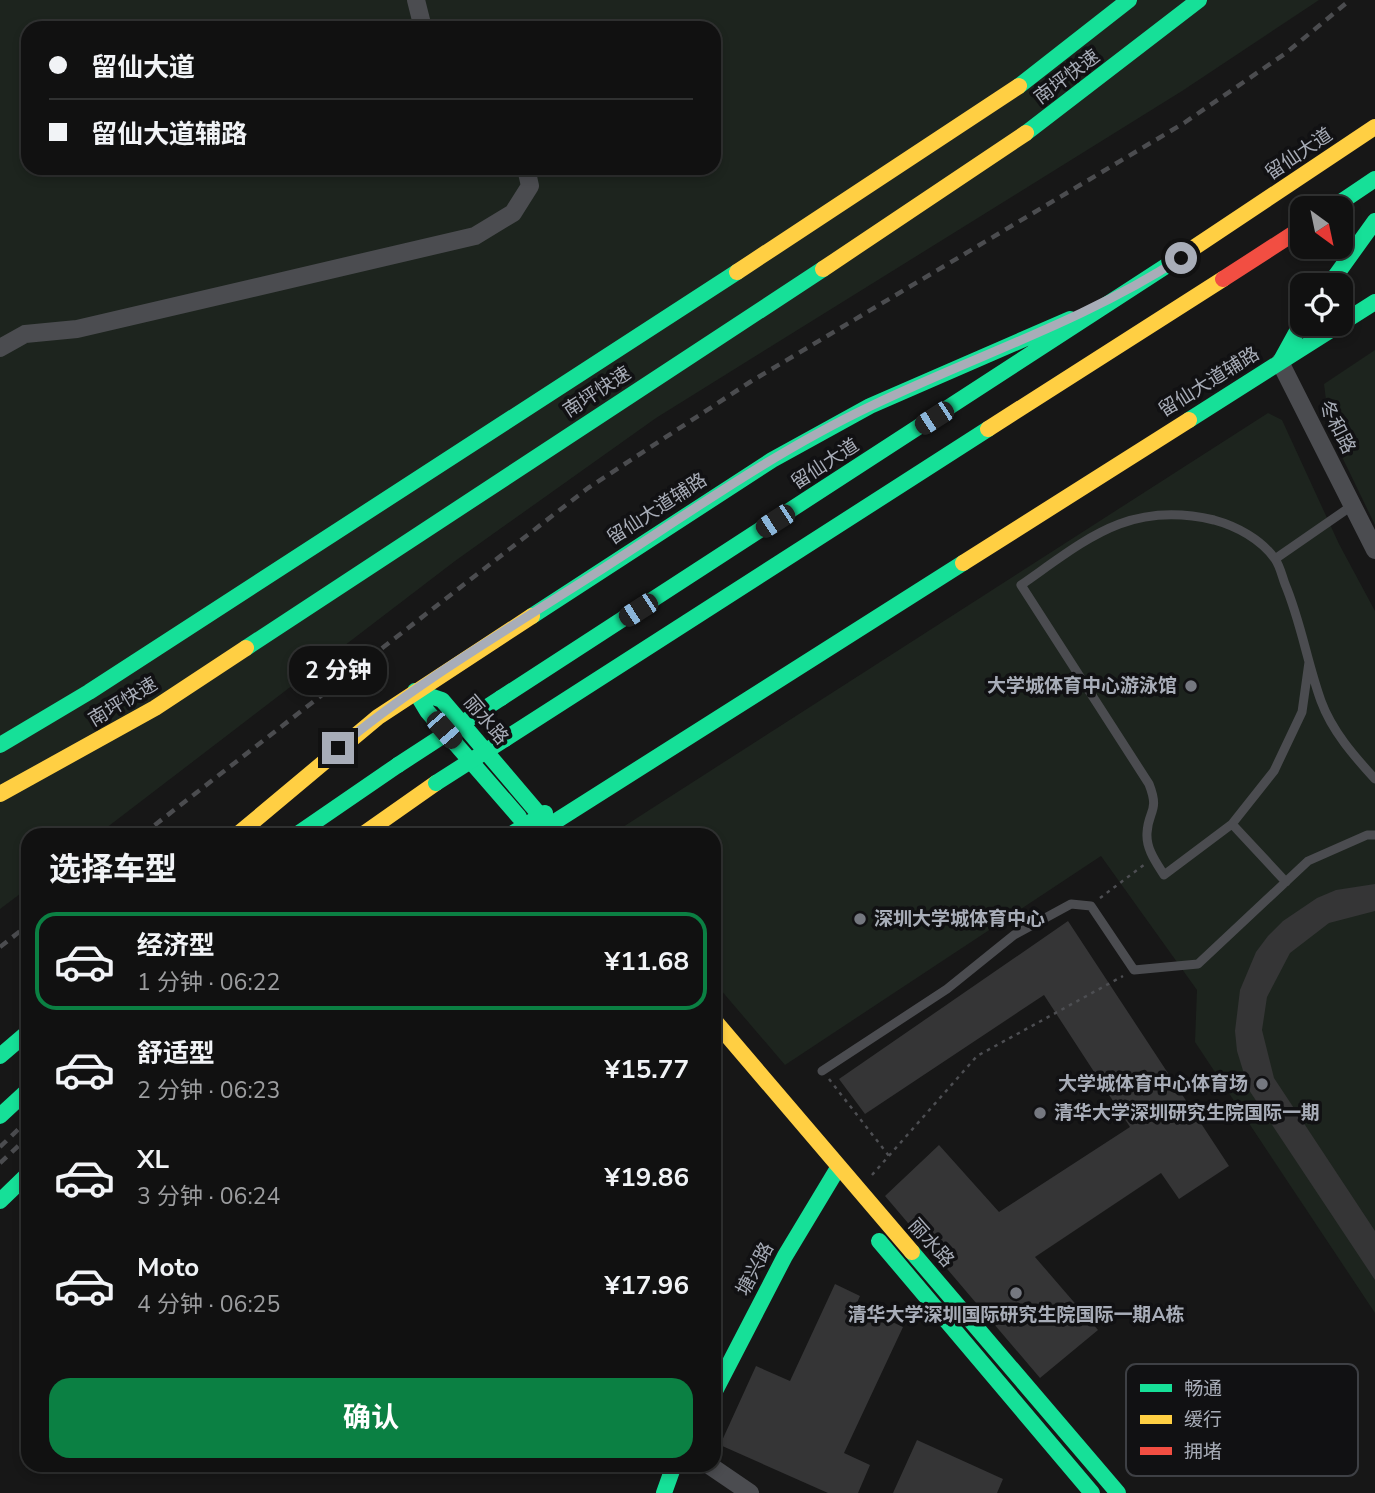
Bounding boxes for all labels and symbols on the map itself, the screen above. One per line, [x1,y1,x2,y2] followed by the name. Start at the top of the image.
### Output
[1029,44,1105,110] street label: 南坪快速
[1260,122,1338,186] street label: 留仙大道
[1290,196,1353,259] north arrow
[1165,242,1197,274] route start
[1154,341,1264,423] street label: 留仙大道辅路
[558,360,636,424] street label: 南坪快速
[1312,396,1362,458] street label: 冬和路
[911,398,958,438] car
[786,432,864,496] street label: 留仙大道
[602,467,712,551] street label: 留仙大道辅路
[752,501,799,541] car
[615,590,662,630] car
[289,646,387,696] callout: 2 分钟
[84,671,162,733] street label: 南坪快速
[987,673,1177,699] place label: 大学城体育中心游泳馆
[1183,678,1199,694] marker: 大学城体育中心游泳馆
[458,690,514,750] street label: 丽水路
[423,707,466,753] car
[322,732,354,764] route end
[874,906,1045,932] place label: 深圳大学城体育中心
[852,911,868,927] marker: 深圳大学城体育中心
[1058,1071,1248,1097] place label: 大学城体育中心体育场
[1254,1076,1270,1092] marker: 大学城体育中心体育场
[1054,1100,1320,1126] place label: 清华大学深圳研究生院国际一期
[1032,1105,1048,1121] marker: 清华大学深圳研究生院国际一期
[902,1213,960,1273] street label: 丽水路
[730,1238,780,1300] street label: 塘兴路
[1008,1285,1024,1301] marker: 清华大学深圳国际研究生院国际一期A栋
[847,1302,1185,1328] place label: 清华大学深圳国际研究生院国际一期A栋
[1126,1364,1358,1476] legend
[1184,1376,1222,1402] text: 畅通
[1184,1407,1222,1433] text: 缓行
[1184,1439,1222,1465] text: 拥堵

